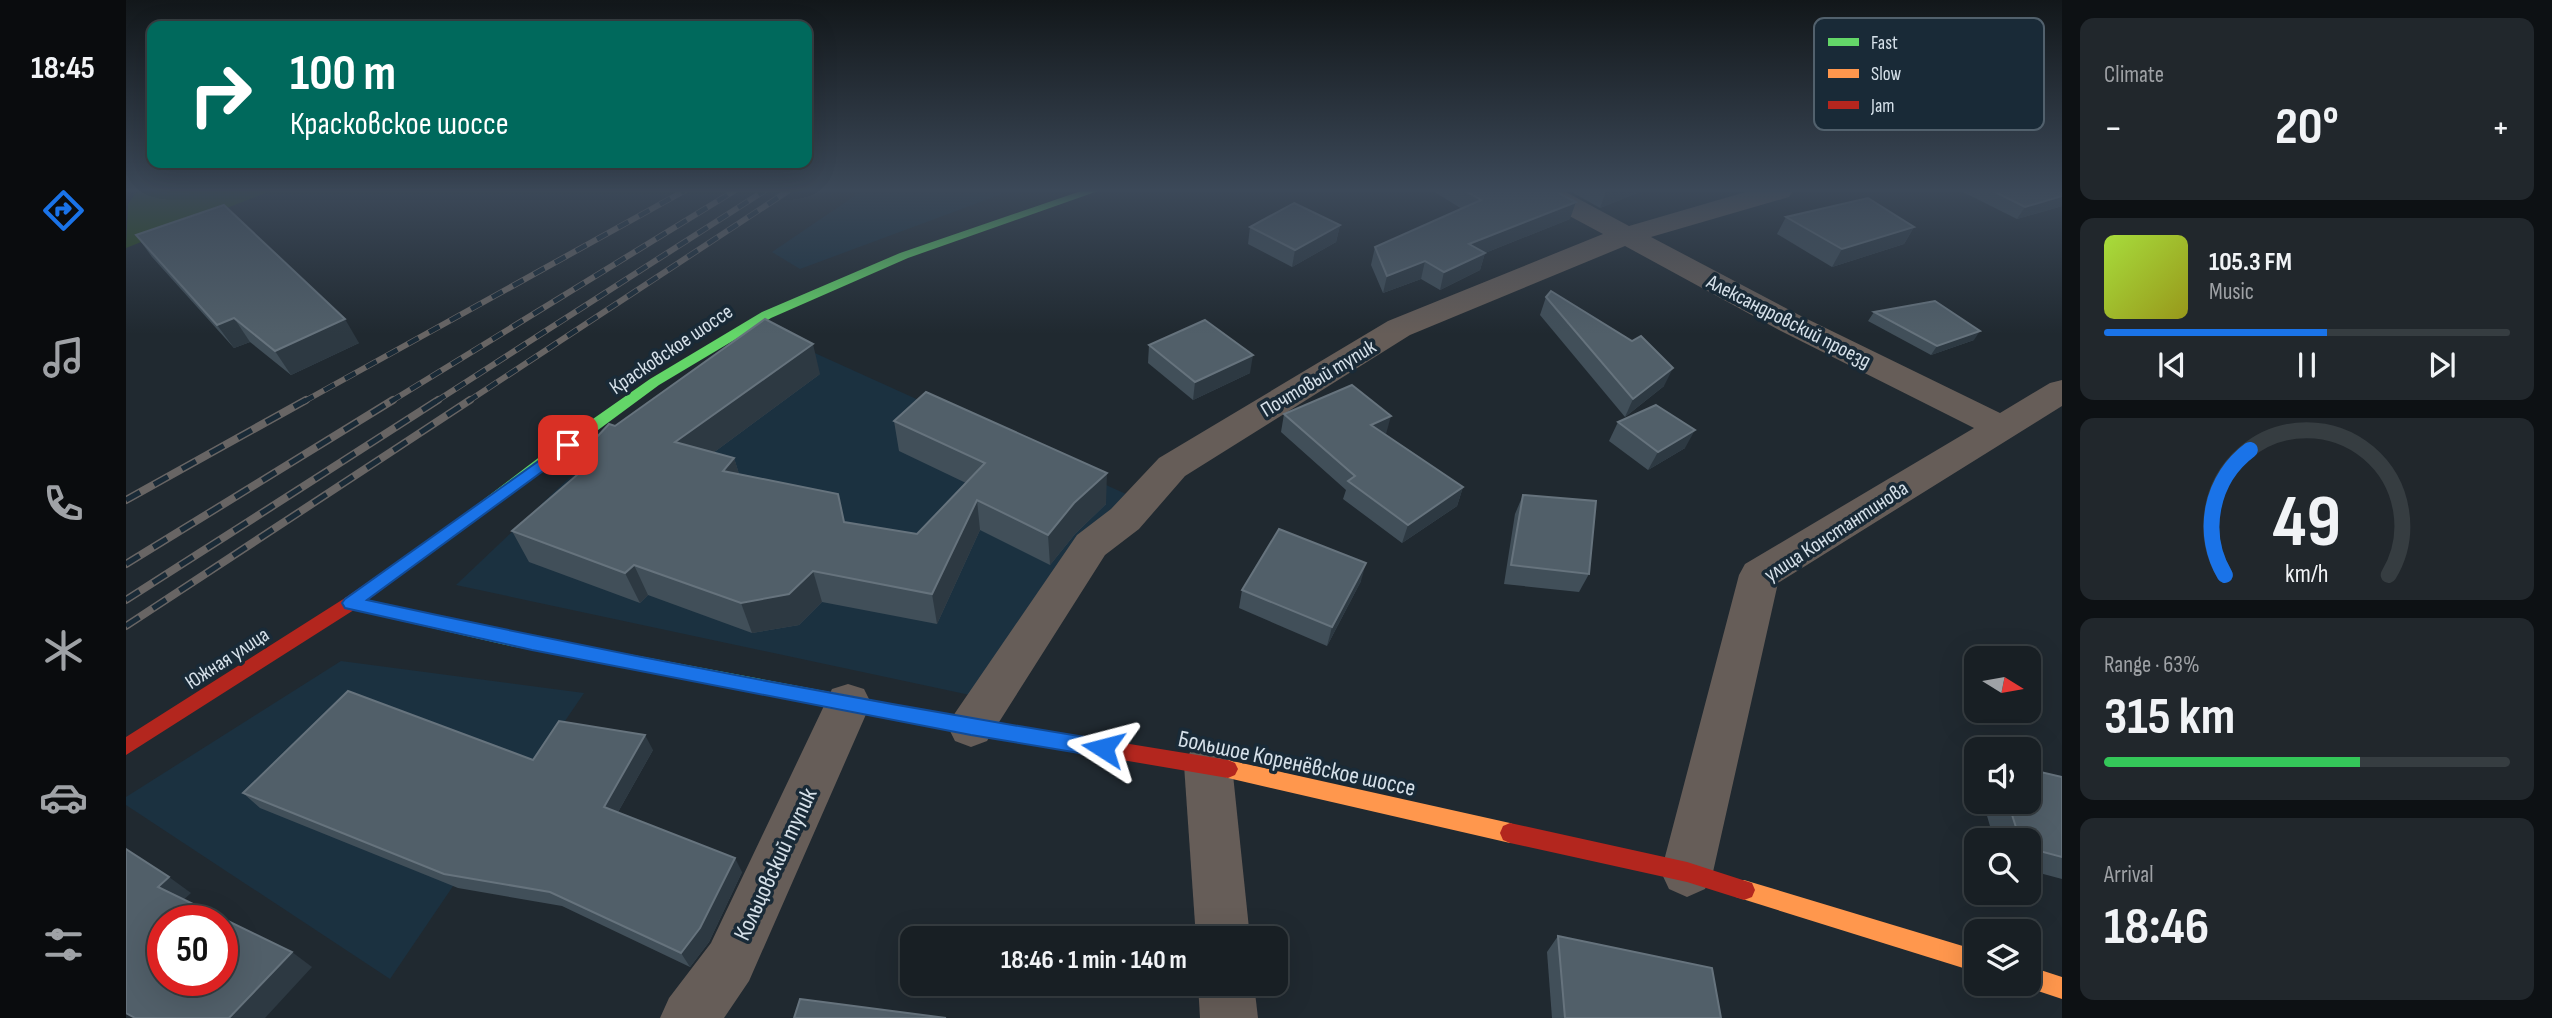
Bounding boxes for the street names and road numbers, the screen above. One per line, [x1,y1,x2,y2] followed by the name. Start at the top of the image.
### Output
[1702,269,1875,374] street label: Александровский проезд
[605,299,738,400] street label: Красковское шоссе
[1256,334,1380,423] street label: Почтовый тупик
[1760,476,1913,587] street label: улица Константинова
[181,622,274,695] street label: Южная улица
[1175,724,1418,803] street label: Большое Коренёвское шоссе
[728,783,824,945] street label: Кольцовский тупик

